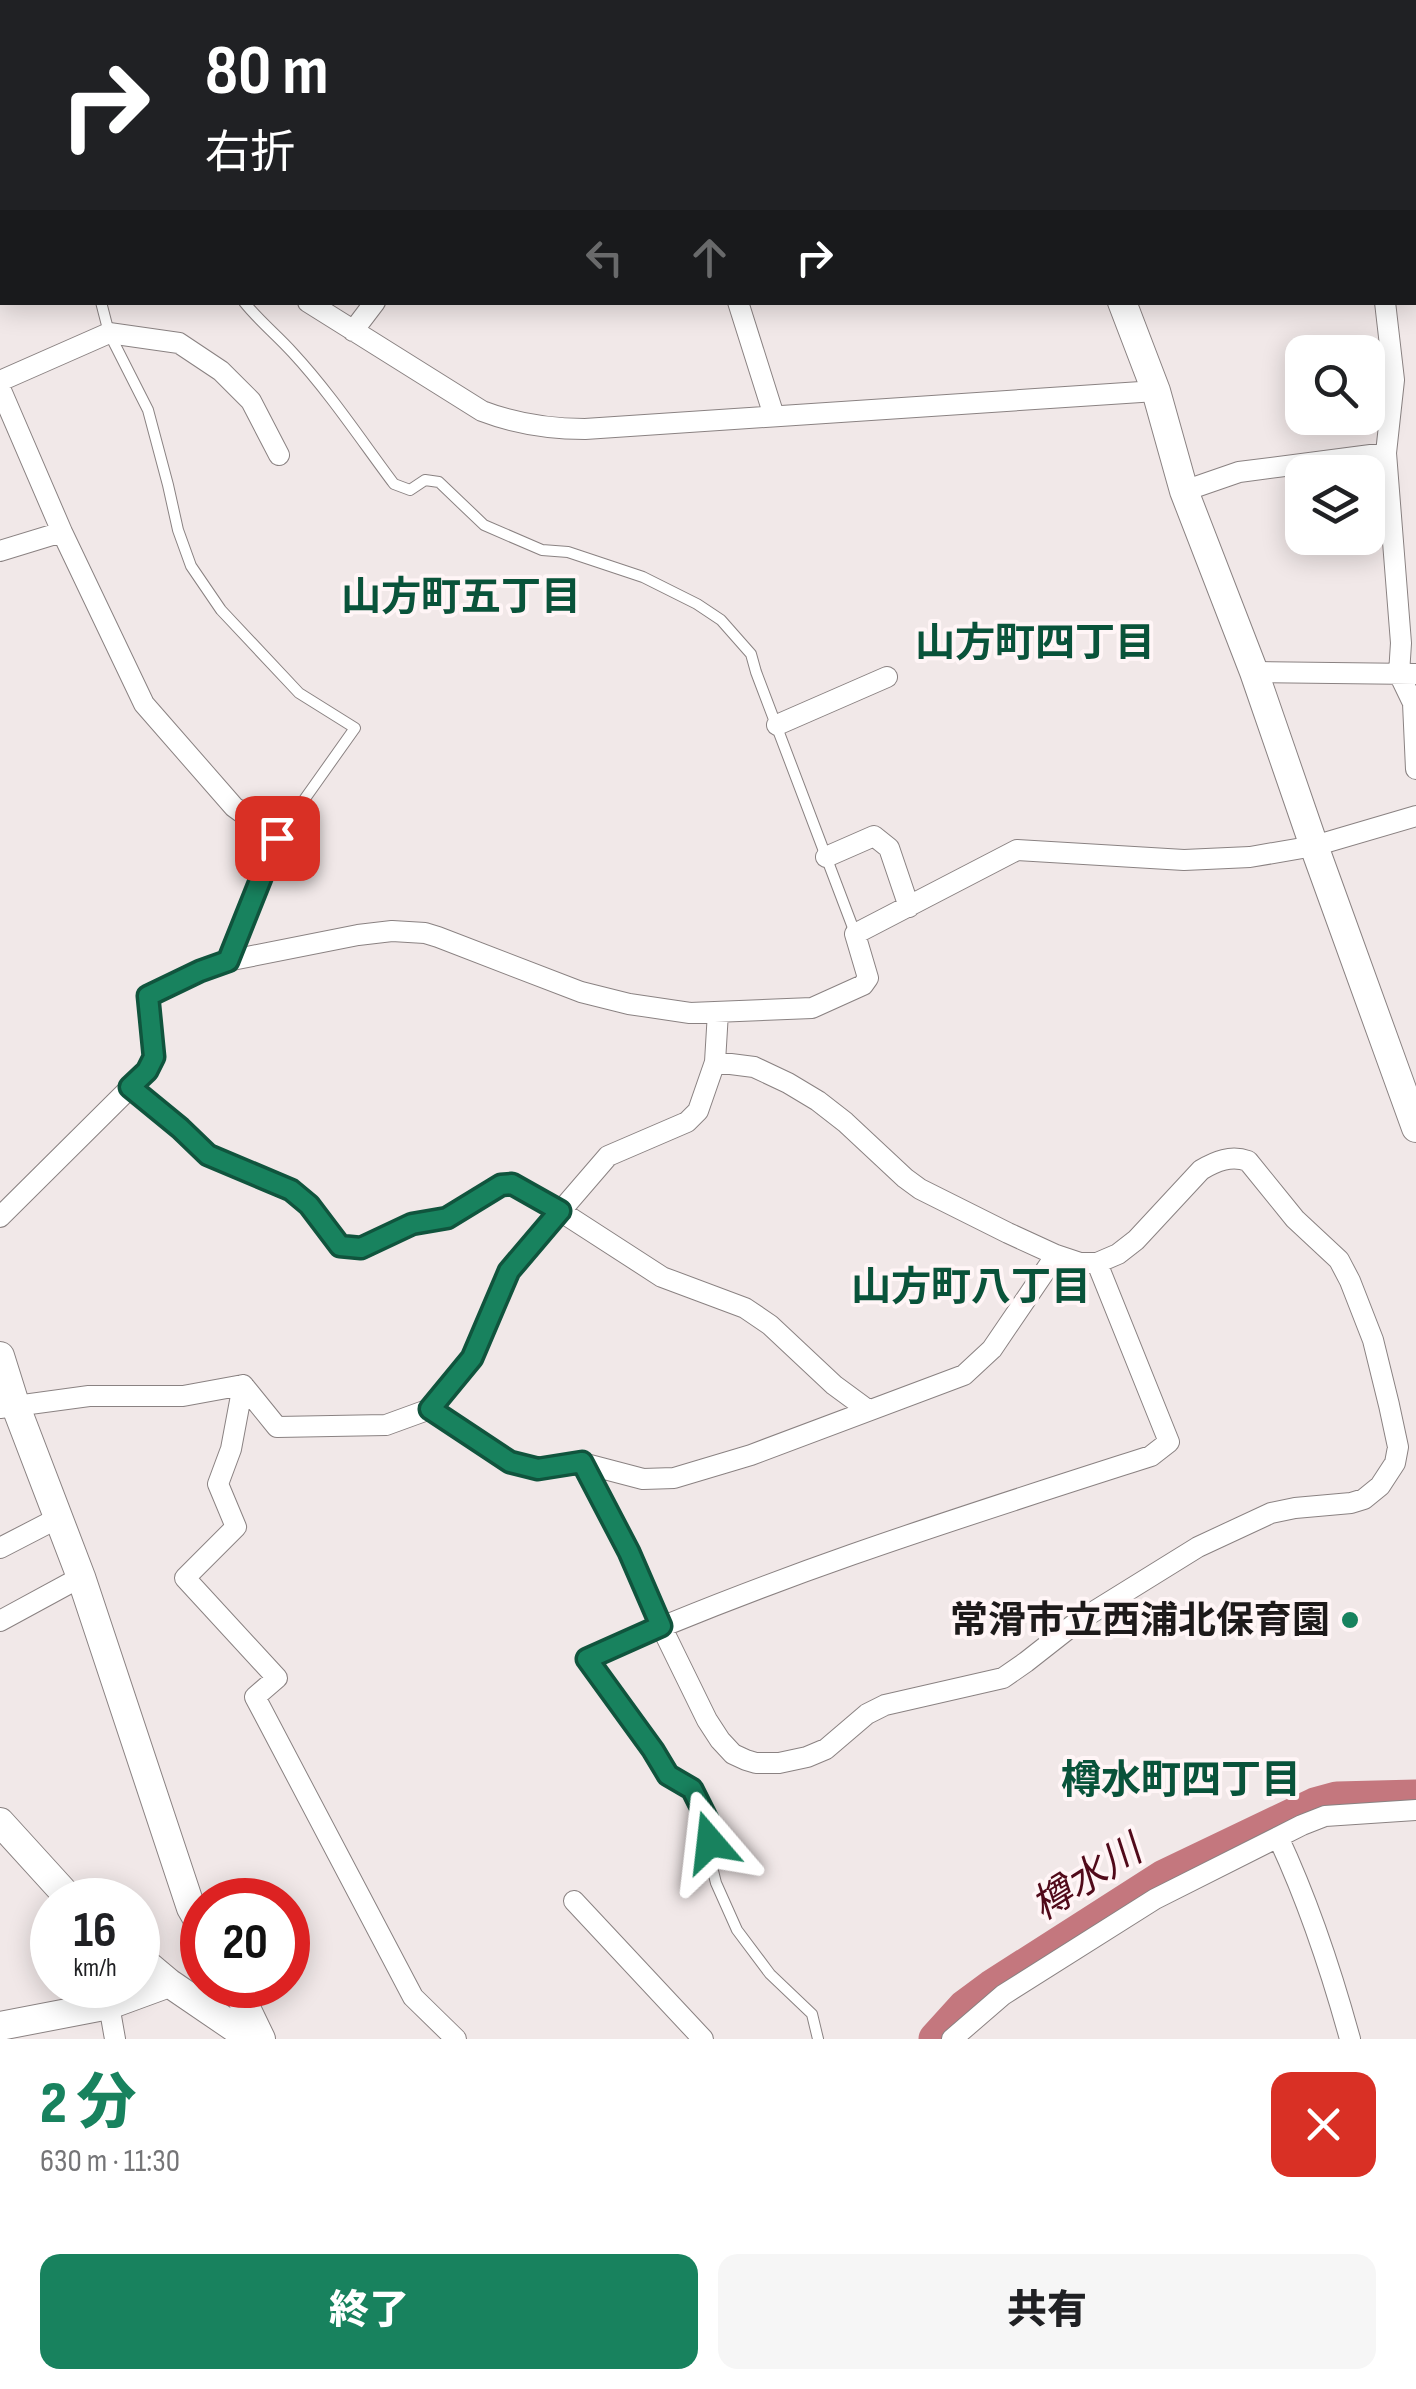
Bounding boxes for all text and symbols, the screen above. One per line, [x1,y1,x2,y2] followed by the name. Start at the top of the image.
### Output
[205,30,329,114] text: 80 m
[40,40,170,170] icon: right
[205,126,295,181] text: 右折
[577,230,632,285] icon: left
[682,230,737,285] icon: ahead
[787,230,842,285] icon: right
[1285,335,1385,555] map controls
[1285,335,1385,435] button: search
[1285,455,1385,555] button: layers
[341,574,581,622] district label: 山方町五丁目
[915,620,1155,668] district label: 山方町四丁目
[235,796,320,881] pin
[250,811,305,866] icon: arrive
[851,1264,1091,1312] district label: 山方町八丁目
[950,1599,1330,1644] place label: 常滑市立西浦北保育園
[1339,1609,1361,1631] marker: 常滑市立西浦北保育園
[1061,1757,1301,1805] district label: 樽水町四丁目
[658,1790,762,1894] position arrow
[1023,1824,1154,1931] water label: 樽水川
[180,1878,310,2008] speed limit sign: 20
[73,1901,117,1961] text: 16
[73,1953,117,1984] text: km/h
[40,2068,136,2140] text: 2 分
[1271,2072,1376,2177] button: close
[40,2142,180,2181] text: 630 m · 11:30
[40,2254,698,2369] button: 終了
[718,2254,1376,2369] button: 共有

